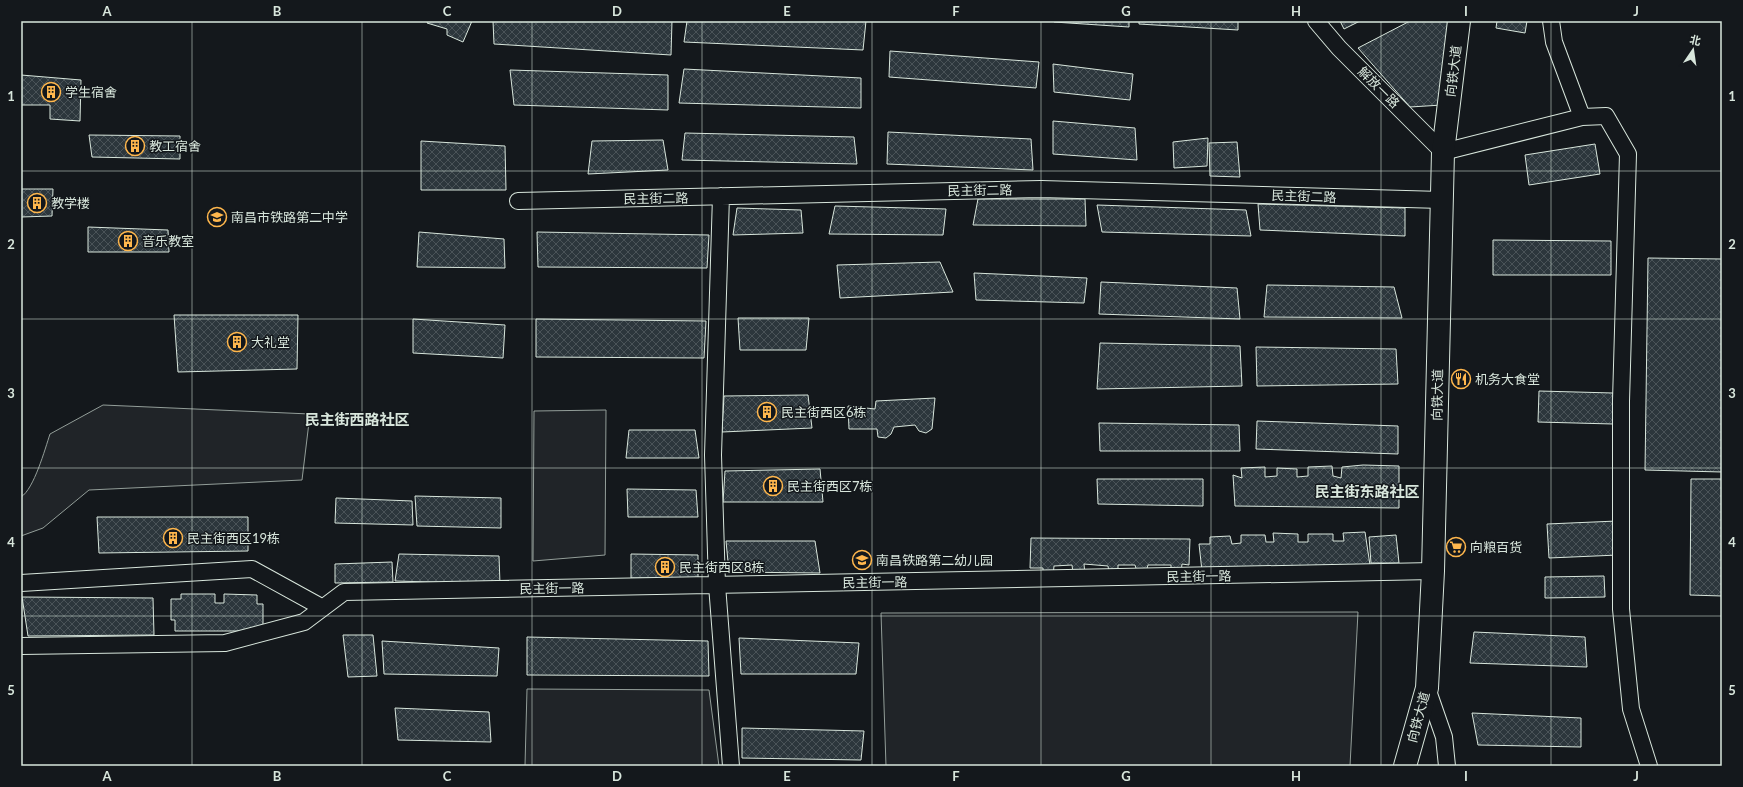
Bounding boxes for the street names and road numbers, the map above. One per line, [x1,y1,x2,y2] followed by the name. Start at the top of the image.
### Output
[1442,44,1464,98] street label: 向铁大道
[1355,63,1403,111] street label: 解放一路
[947,181,1013,199] street label: 民主街二路
[1271,187,1337,205] street label: 民主街二路
[623,189,689,207] street label: 民主街二路
[1429,369,1445,421] street label: 向铁大道
[1166,567,1232,585] street label: 民主街一路
[842,573,908,591] street label: 民主街一路
[519,579,585,597] street label: 民主街一路
[1404,690,1432,744] street label: 向铁大道

